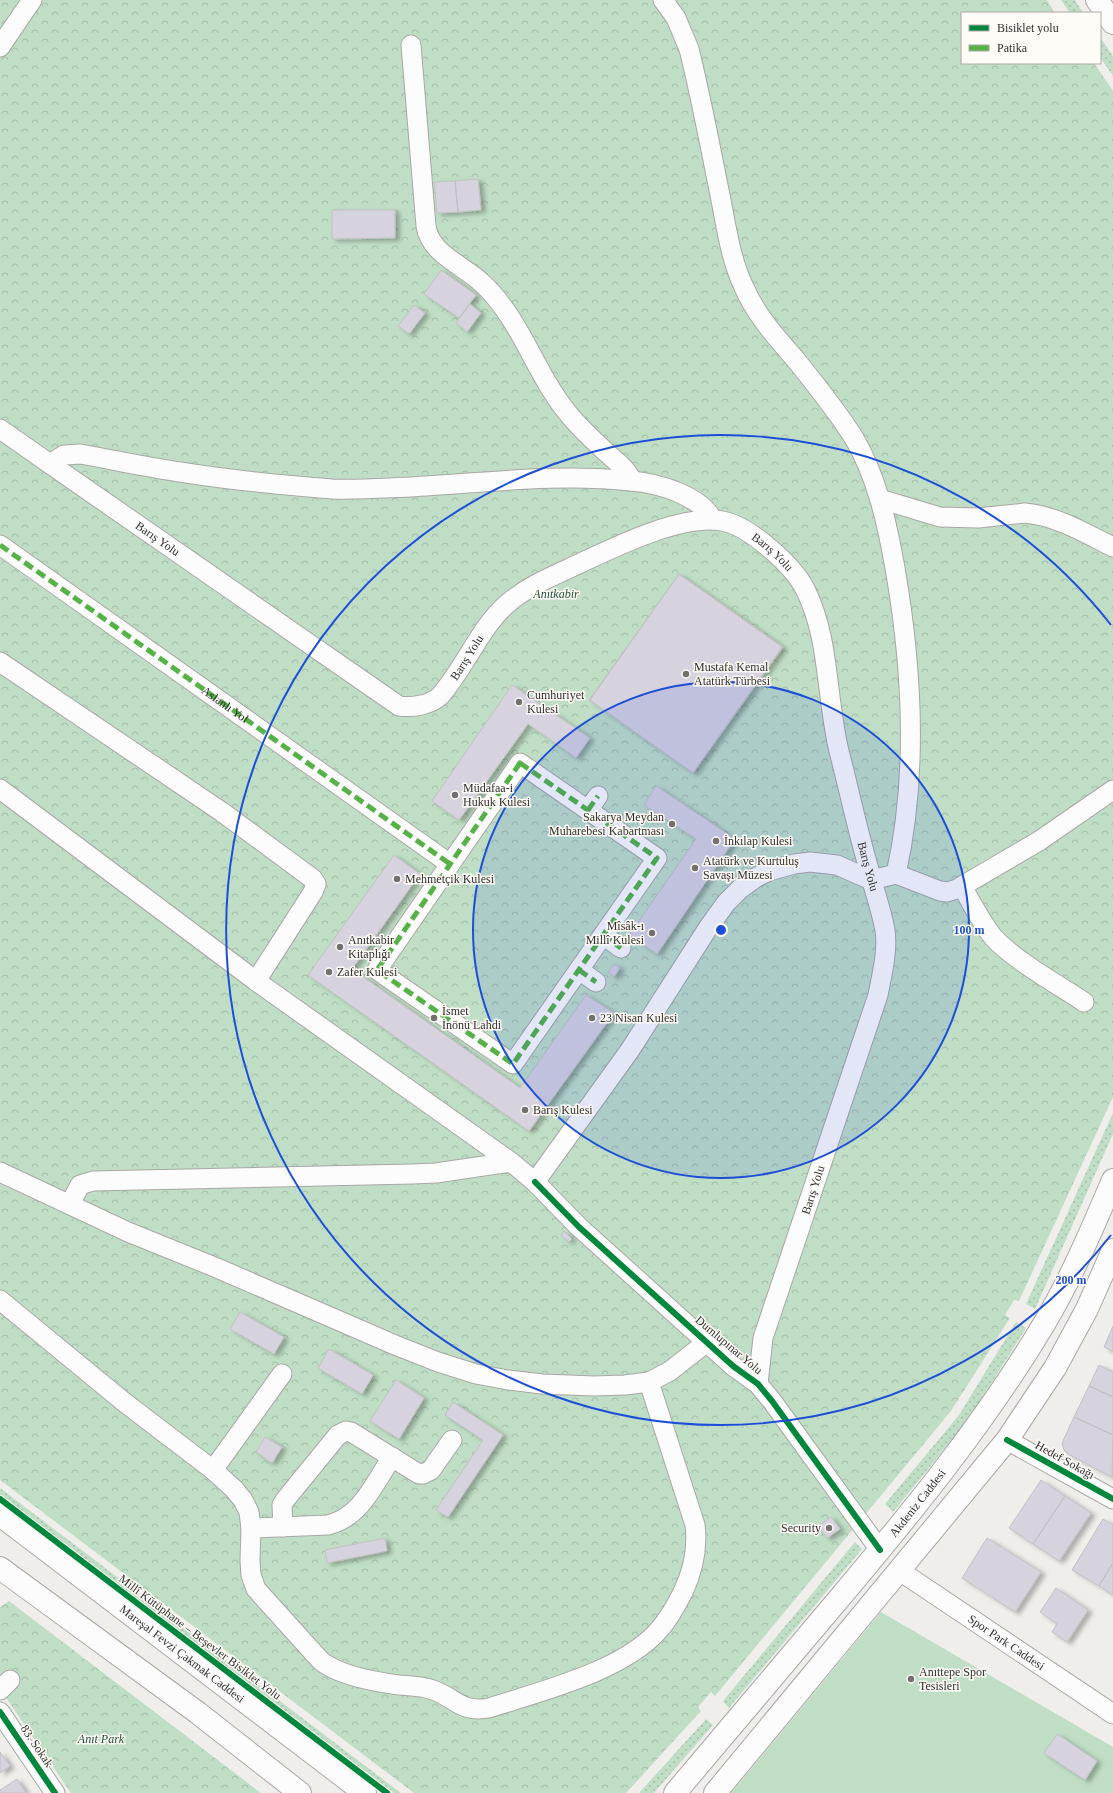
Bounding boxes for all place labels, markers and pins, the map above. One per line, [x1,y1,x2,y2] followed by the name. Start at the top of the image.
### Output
[694,660,771,688] place label: Mustafa Kemal Atatürk Türbesi
[681,669,691,679] marker: Mustafa Kemal Atatürk Türbesi
[527,688,585,716] place label: Cumhuriyet Kulesi
[514,697,524,707] marker: Cumhuriyet Kulesi
[463,781,531,809] place label: Müdafaa-i Hukuk Kulesi
[450,790,460,800] marker: Müdafaa-i Hukuk Kulesi
[549,810,665,838] place label: Sakarya Meydan Muharebesi Kabartması
[667,819,677,829] marker: Sakarya Meydan Muharebesi Kabartması
[724,834,793,848] place label: İnkılap Kulesi
[711,836,721,846] marker: İnkılap Kulesi
[703,854,799,882] place label: Atatürk ve Kurtuluş Savaşı Müzesi
[690,863,700,873] marker: Atatürk ve Kurtuluş Savaşı Müzesi
[405,872,495,886] place label: Mehmetçik Kulesi
[392,874,402,884] marker: Mehmetçik Kulesi
[586,919,645,947] place label: Mîsâk-ı Millî Kulesi
[714,923,728,937] centre of rings
[647,928,657,938] marker: Mîsâk-ı Millî Kulesi
[348,933,394,961] place label: Anıtkabir Kitaplığı
[335,942,345,952] marker: Anıtkabir Kitaplığı
[337,965,398,979] place label: Zafer Kulesi
[324,967,334,977] marker: Zafer Kulesi
[442,1004,502,1032] place label: İsmet İnönü Lahdi
[600,1011,678,1025] place label: 23 Nisan Kulesi
[429,1013,439,1023] marker: İsmet İnönü Lahdi
[587,1013,597,1023] marker: 23 Nisan Kulesi
[533,1103,593,1117] place label: Barış Kulesi
[520,1105,530,1115] marker: Barış Kulesi
[781,1521,821,1535] place label: Security
[824,1523,834,1533] marker: Security
[919,1665,986,1693] place label: Anıttepe Spor Tesisleri
[906,1674,916,1684] marker: Anıttepe Spor Tesisleri

